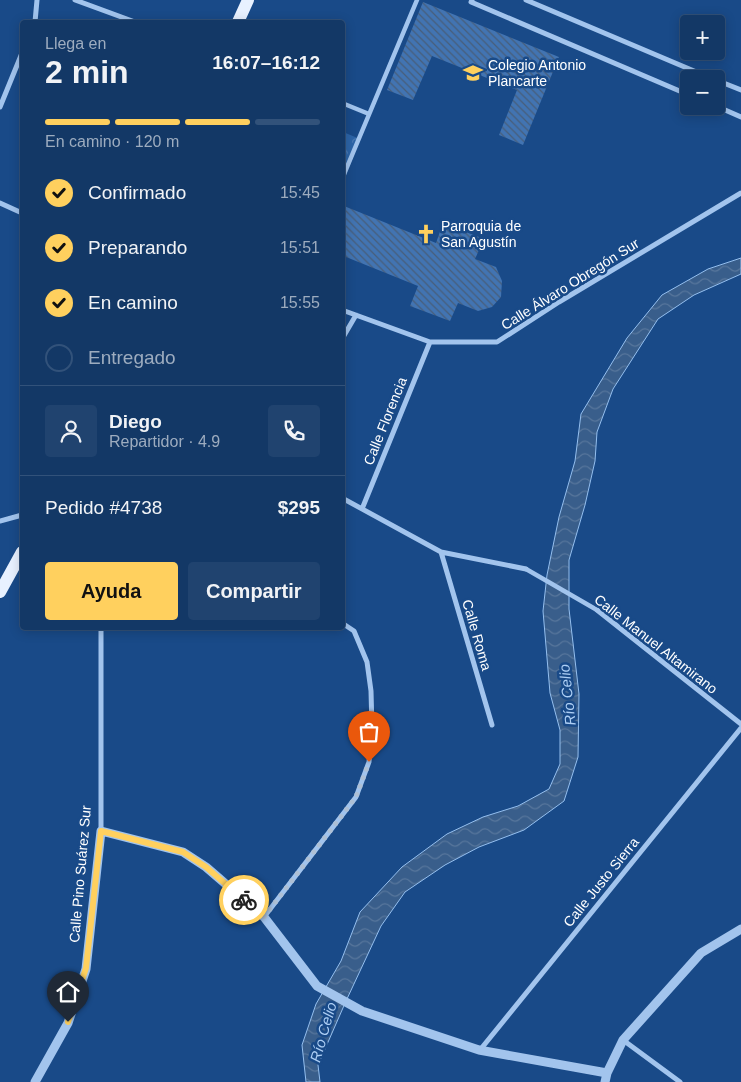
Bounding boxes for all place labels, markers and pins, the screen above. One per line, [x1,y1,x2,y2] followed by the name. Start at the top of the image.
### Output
[488,57,586,89] place label: Colegio Antonio Plancarte
[462,62,484,84] school or university icon: Colegio Antonio Plancarte
[441,218,521,250] place label: Parroquia de San Agustín
[415,223,437,245] church icon: Parroquia de San Agustín
[348,711,390,762] pin
[47,971,89,1022] pin

